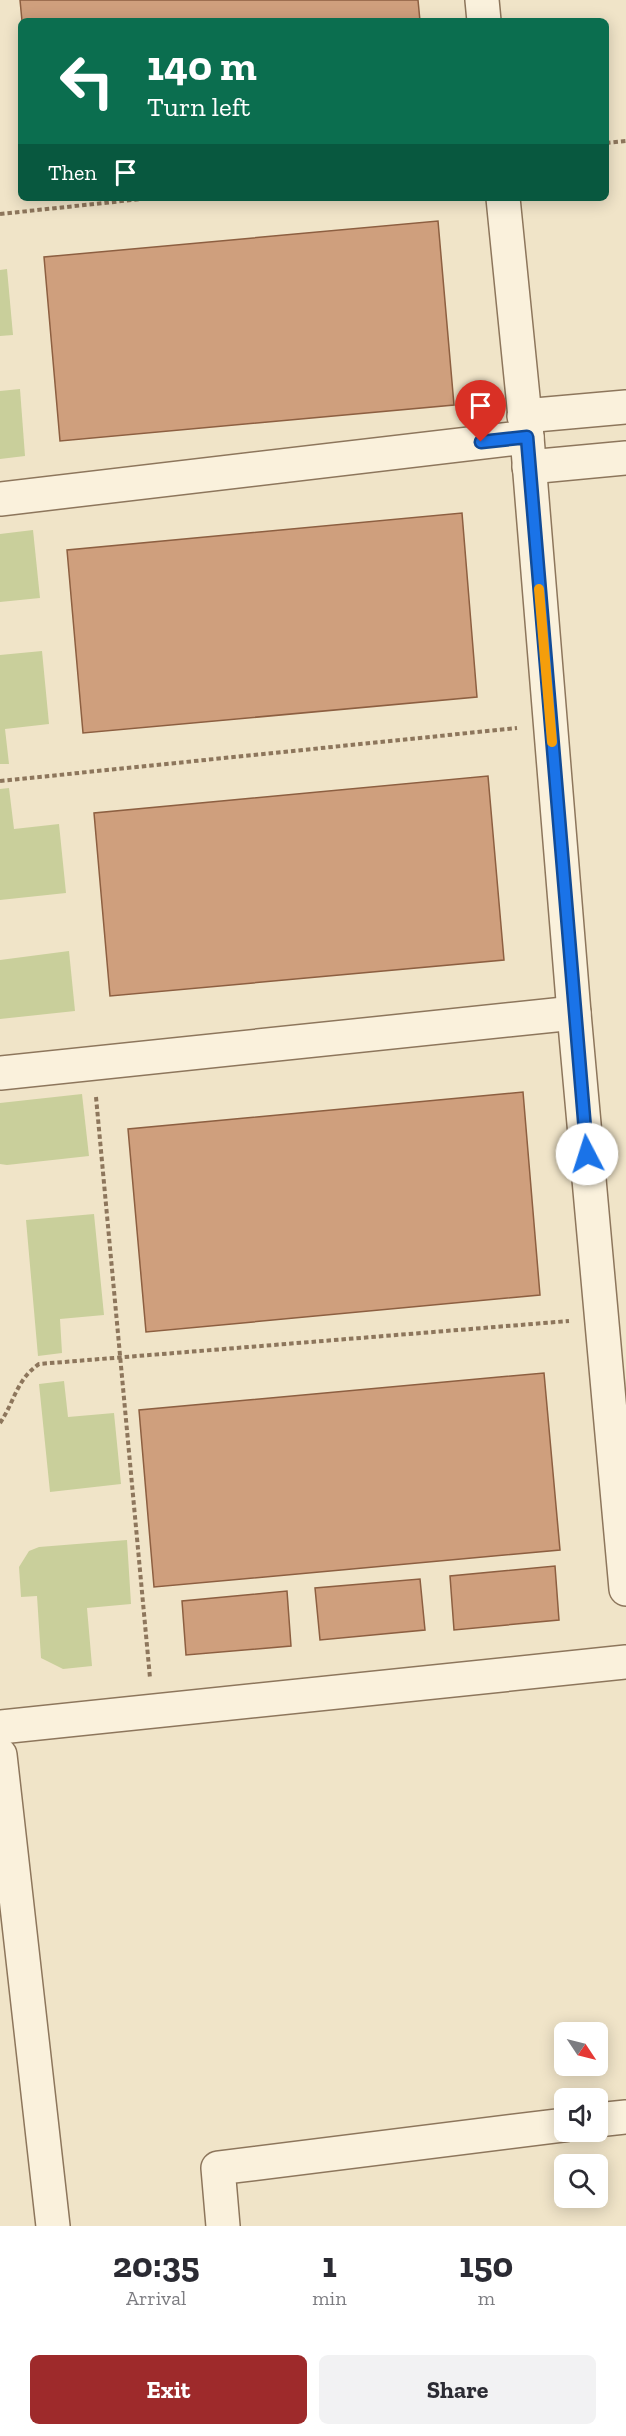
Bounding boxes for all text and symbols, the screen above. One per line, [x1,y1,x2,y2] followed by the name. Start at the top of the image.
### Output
[147,40,257,91] text: 140 m
[48,42,126,120] icon: left
[147,91,250,123] text: Turn left
[109,156,142,189] icon: arrive
[48,159,97,186] text: Then
[455,380,506,442] pin
[464,389,497,422] icon: arrive
[555,1122,619,1186] position arrow
[554,2022,608,2076] north arrow
[554,2022,608,2208] map controls
[554,2088,608,2142] button: sound
[554,2154,608,2208] button: search
[113,2243,200,2286] text: 20:35
[322,2243,337,2286] text: 1
[459,2243,513,2286] text: 150
[126,2286,186,2310] text: Arrival
[312,2286,347,2310] text: min
[478,2286,495,2310] text: m
[30,2355,307,2424] button: Exit
[319,2355,596,2424] button: Share

